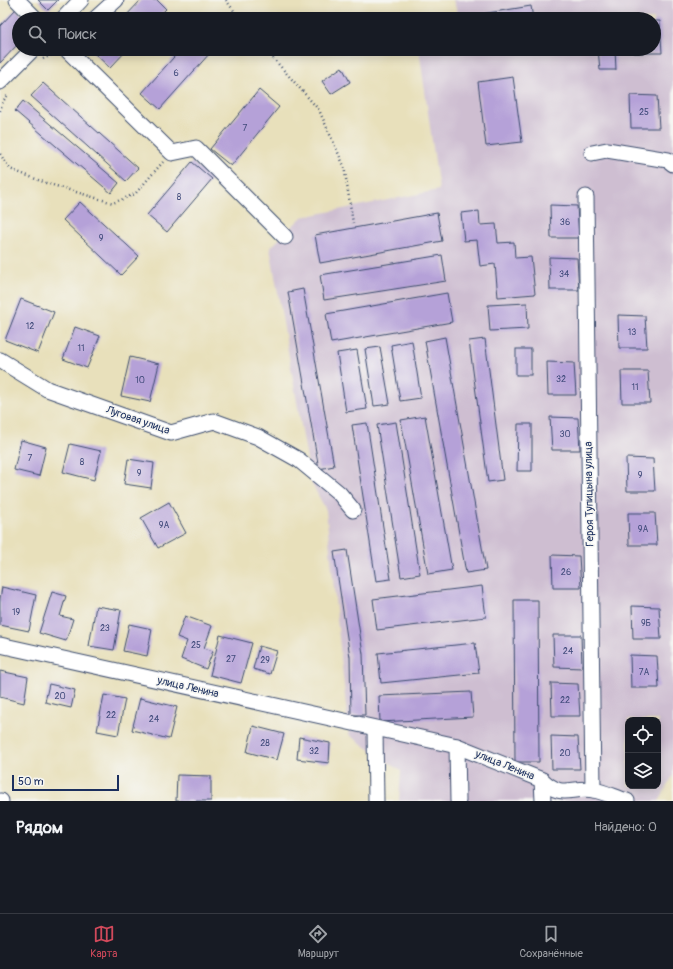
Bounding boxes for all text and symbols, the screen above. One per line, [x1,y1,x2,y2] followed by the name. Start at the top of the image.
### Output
[12,12,661,56] search box
[26,23,48,45] icon: search
[58,25,97,44] text: Поиск
[173,68,179,79] house number: 6
[639,107,649,118] house number: 25
[243,123,248,134] house number: 7
[177,192,182,203] house number: 8
[560,217,570,228] house number: 36
[99,233,104,244] house number: 9
[559,269,570,280] house number: 34
[26,321,34,332] house number: 12
[628,327,636,338] house number: 13
[77,343,85,354] house number: 11
[556,374,566,385] house number: 32
[135,375,145,386] house number: 10
[631,382,639,393] house number: 11
[104,403,172,437] street label: Луговая улица
[559,429,571,440] house number: 30
[582,441,596,547] street label: Героя Тупицына улица
[28,453,33,464] house number: 7
[80,457,85,468] house number: 8
[137,468,142,479] house number: 9
[638,470,643,481] house number: 9
[159,520,169,531] house number: 9А
[638,524,648,535] house number: 9А
[561,567,571,578] house number: 26
[12,607,20,618] house number: 19
[641,618,651,629] house number: 9Б
[100,623,110,634] house number: 23
[191,640,201,651] house number: 25
[563,646,574,657] house number: 24
[226,654,236,665] house number: 27
[260,655,270,666] house number: 29
[639,667,649,678] house number: 7А
[155,673,220,700] street label: улица Ленина
[54,691,66,702] house number: 20
[560,695,570,706] house number: 22
[106,710,116,721] house number: 22
[149,714,160,725] house number: 24
[625,717,661,789] map controls
[625,717,661,753] button: locate
[260,738,270,749] house number: 28
[309,746,319,757] house number: 32
[473,747,537,783] street label: улица Ленина
[559,748,571,759] house number: 20
[625,753,661,789] button: layers
[12,773,119,792] scale bar
[18,775,44,788] text: 50 m
[16,817,63,838] text: Рядом
[594,819,657,835] text: Найдено: 0
[90,923,117,960] tab: Карта
[298,923,339,960] tab: Маршрут
[519,923,583,960] tab: Сохранённые

